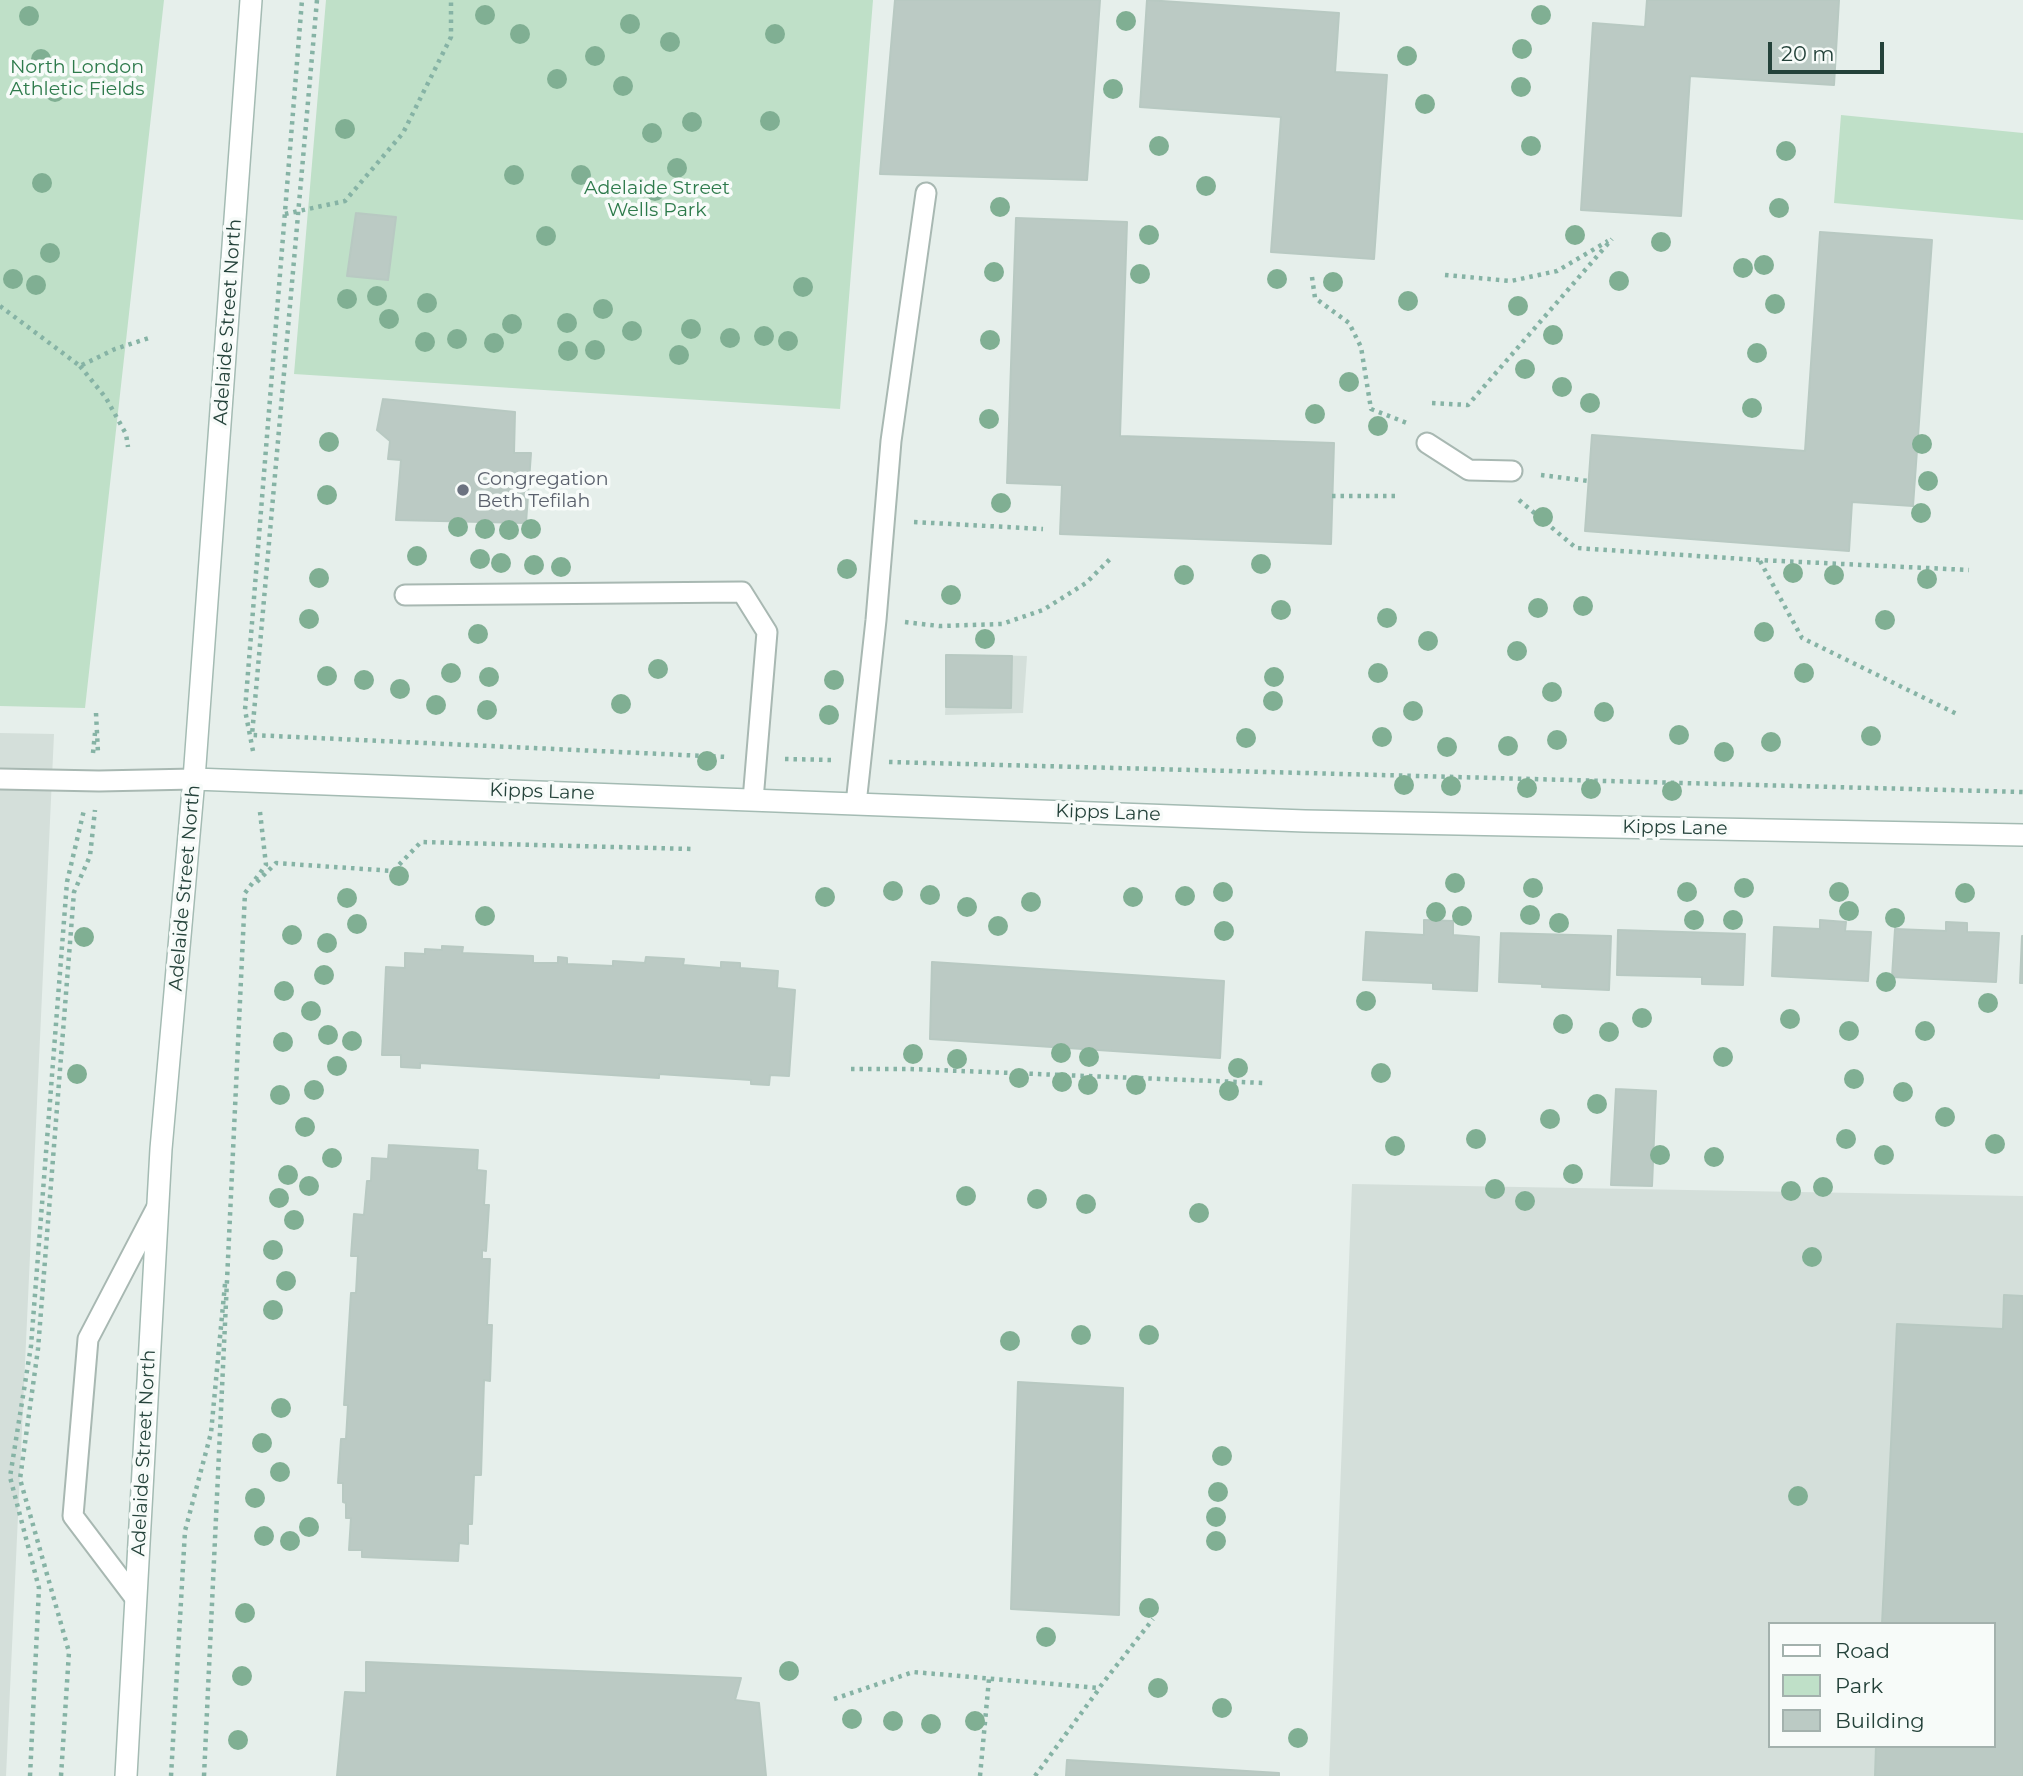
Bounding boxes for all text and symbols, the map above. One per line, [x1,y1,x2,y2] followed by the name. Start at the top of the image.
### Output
[1771,28,1886,72] scale bar
[1781,41,1835,66] text: 20 m
[9,56,145,100] park label: North London Athletic Fields
[584,177,730,221] park label: Adelaide Street Wells Park
[209,218,247,426] street label: Adelaide Street North
[477,468,608,512] place label: Congregation Beth Tefilah
[455,482,471,498] marker: Congregation Beth Tefilah
[489,779,595,805] street label: Kipps Lane
[165,784,205,992] street label: Adelaide Street North
[1055,800,1161,826] street label: Kipps Lane
[1622,816,1728,840] street label: Kipps Lane
[127,1349,161,1557] street label: Adelaide Street North
[1768,1622,1995,1748] legend
[1835,1638,1890,1663] text: Road
[1835,1673,1883,1698] text: Park
[1835,1708,1925,1733] text: Building

